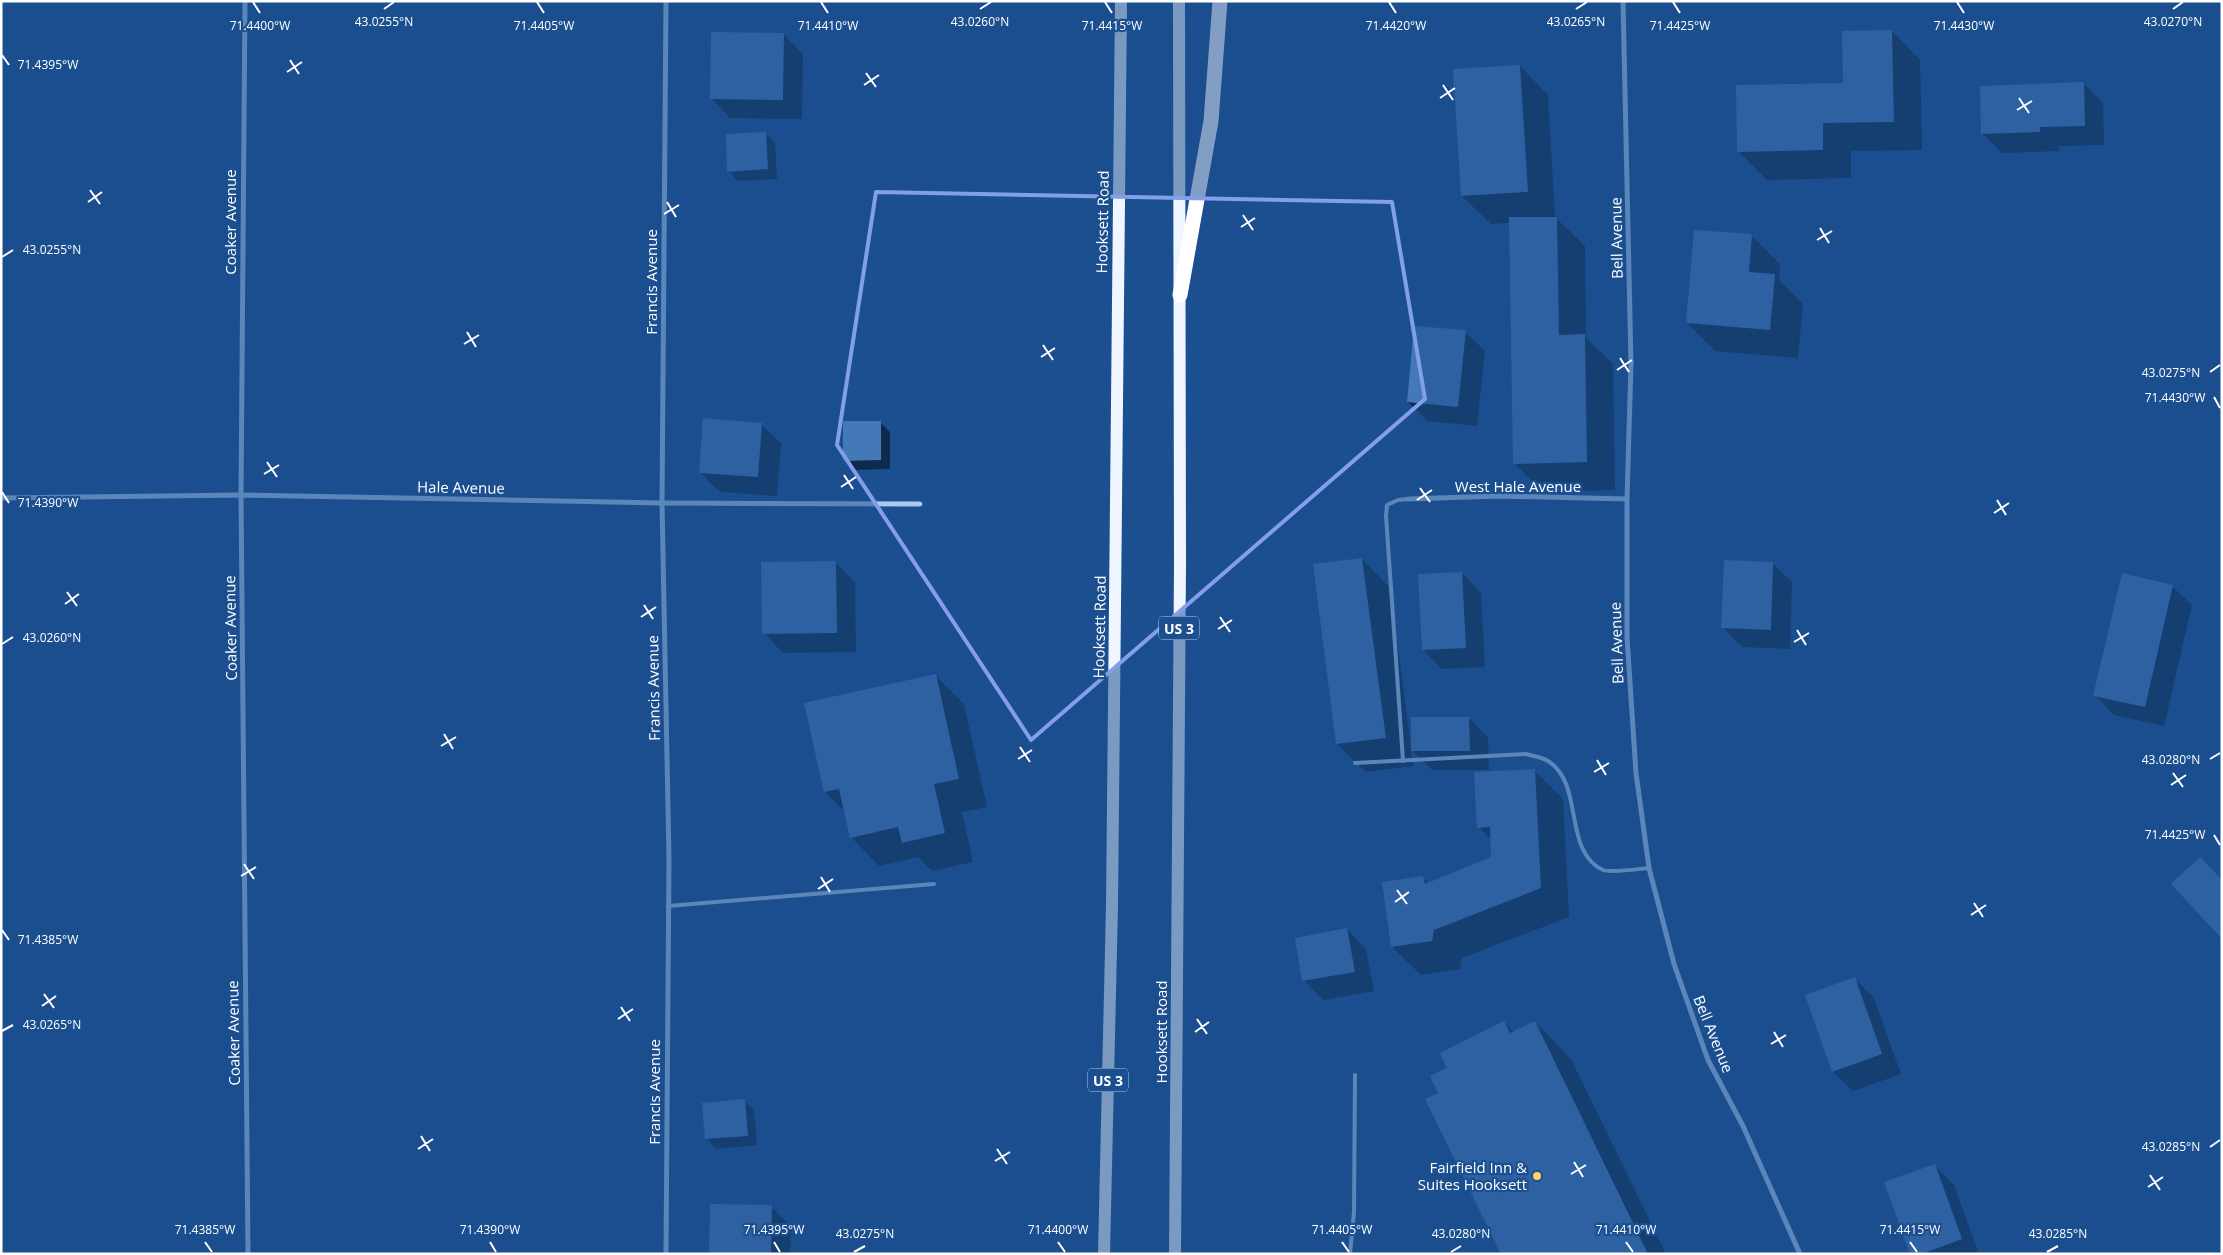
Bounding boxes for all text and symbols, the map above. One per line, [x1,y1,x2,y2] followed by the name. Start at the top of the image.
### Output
[355,13,413,30] text: 43.0255°N
[951,13,1009,30] text: 43.0260°N
[1547,13,1605,30] text: 43.0265°N
[2144,13,2202,30] text: 43.0270°N
[230,17,290,34] text: 71.4400°W
[514,17,574,34] text: 71.4405°W
[798,17,858,34] text: 71.4410°W
[1082,17,1142,34] text: 71.4415°W
[1366,17,1426,34] text: 71.4420°W
[1650,17,1710,34] text: 71.4425°W
[1934,17,1994,34] text: 71.4430°W
[18,56,78,73] text: 71.4395°W
[220,169,240,275] street label: Coaker Avenue
[1091,170,1113,274] street label: Hooksett Road
[1605,197,1627,279] street label: Bell Avenue
[641,229,661,335] street label: Francis Avenue
[23,241,81,258] text: 43.0255°N
[2142,364,2200,381] text: 43.0275°N
[2145,389,2205,406] text: 71.4430°W
[417,476,505,498] street label: Hale Avenue
[1455,476,1581,496] street label: West Hale Avenue
[18,494,78,511] text: 71.4390°W
[219,575,241,681] street label: Coaker Avenue
[1088,575,1110,679] street label: Hooksett Road
[1605,602,1627,684] street label: Bell Avenue
[1159,616,1199,640] road number: US 3
[23,629,81,646] text: 43.0260°N
[642,635,664,741] street label: Francis Avenue
[2142,751,2200,768] text: 43.0280°N
[2145,826,2205,843] text: 71.4425°W
[18,931,78,948] text: 71.4385°W
[222,980,244,1086] street label: Coaker Avenue
[1151,981,1171,1083] street label: Hooksett Road
[1689,992,1739,1076] street label: Bell Avenue
[23,1016,81,1033] text: 43.0265°N
[644,1039,664,1145] street label: Francis Avenue
[1088,1068,1128,1092] road number: US 3
[2142,1138,2200,1155] text: 43.0285°N
[1418,1157,1527,1194] place label: Fairfield Inn & Suites Hooksett
[1531,1170,1543,1182] marker: Fairfield Inn & Suites Hooksett
[175,1221,235,1238] text: 71.4385°W
[460,1221,520,1238] text: 71.4390°W
[744,1221,804,1238] text: 71.4395°W
[1028,1221,1088,1238] text: 71.4400°W
[1312,1221,1372,1238] text: 71.4405°W
[1596,1221,1656,1238] text: 71.4410°W
[1880,1221,1940,1238] text: 71.4415°W
[836,1225,894,1242] text: 43.0275°N
[1432,1225,1490,1242] text: 43.0280°N
[2029,1225,2087,1242] text: 43.0285°N

